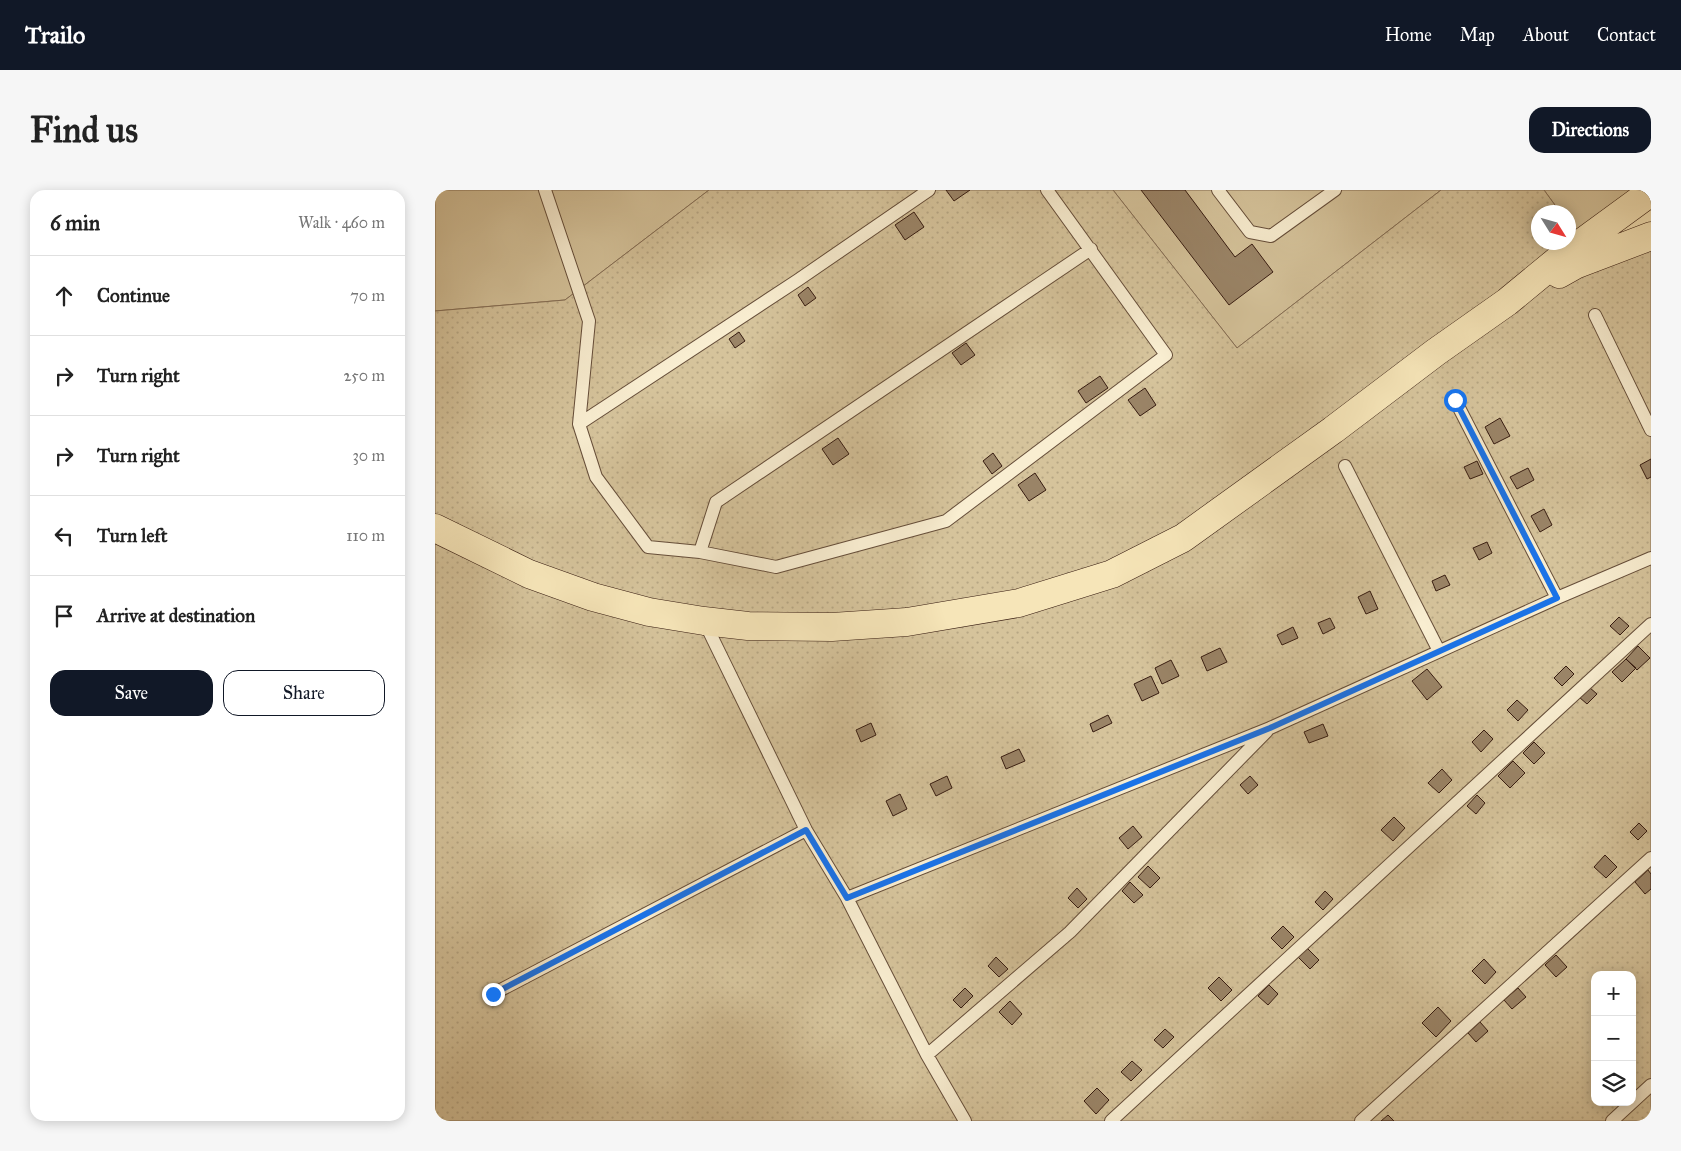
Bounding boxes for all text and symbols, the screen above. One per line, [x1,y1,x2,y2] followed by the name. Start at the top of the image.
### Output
[25,20,85,50] text: Trailo
[1385,24,1432,46] text: Home
[1460,24,1495,46] text: Map
[1523,24,1569,46] text: About
[1597,24,1656,46] text: Contact
[1529,107,1651,153] button: Directions
[30,109,138,152] text: Find us
[1531,205,1576,250] north arrow
[50,210,100,236] text: 6 min
[298,213,385,232] text: Walk · 460 m
[50,282,78,310] icon: ahead
[97,284,170,307] text: Continue
[350,286,385,305] text: 70 m
[50,362,78,390] icon: right
[97,364,180,387] text: Turn right
[344,366,385,385] text: 250 m
[1444,389,1467,412] route start
[50,442,78,470] icon: right
[97,444,180,467] text: Turn right
[352,446,385,465] text: 30 m
[50,522,78,550] icon: left
[97,524,167,547] text: Turn left
[346,526,385,545] text: 110 m
[50,602,78,630] icon: arrive
[97,604,255,627] text: Arrive at destination
[50,670,213,716] button: Save
[223,670,385,716] button: Share
[1591,971,1636,1106] map controls
[1591,971,1636,1016] button: +
[482,983,505,1006] route end
[1591,1016,1636,1061] button: −
[1591,1061,1636,1106] button: layers

